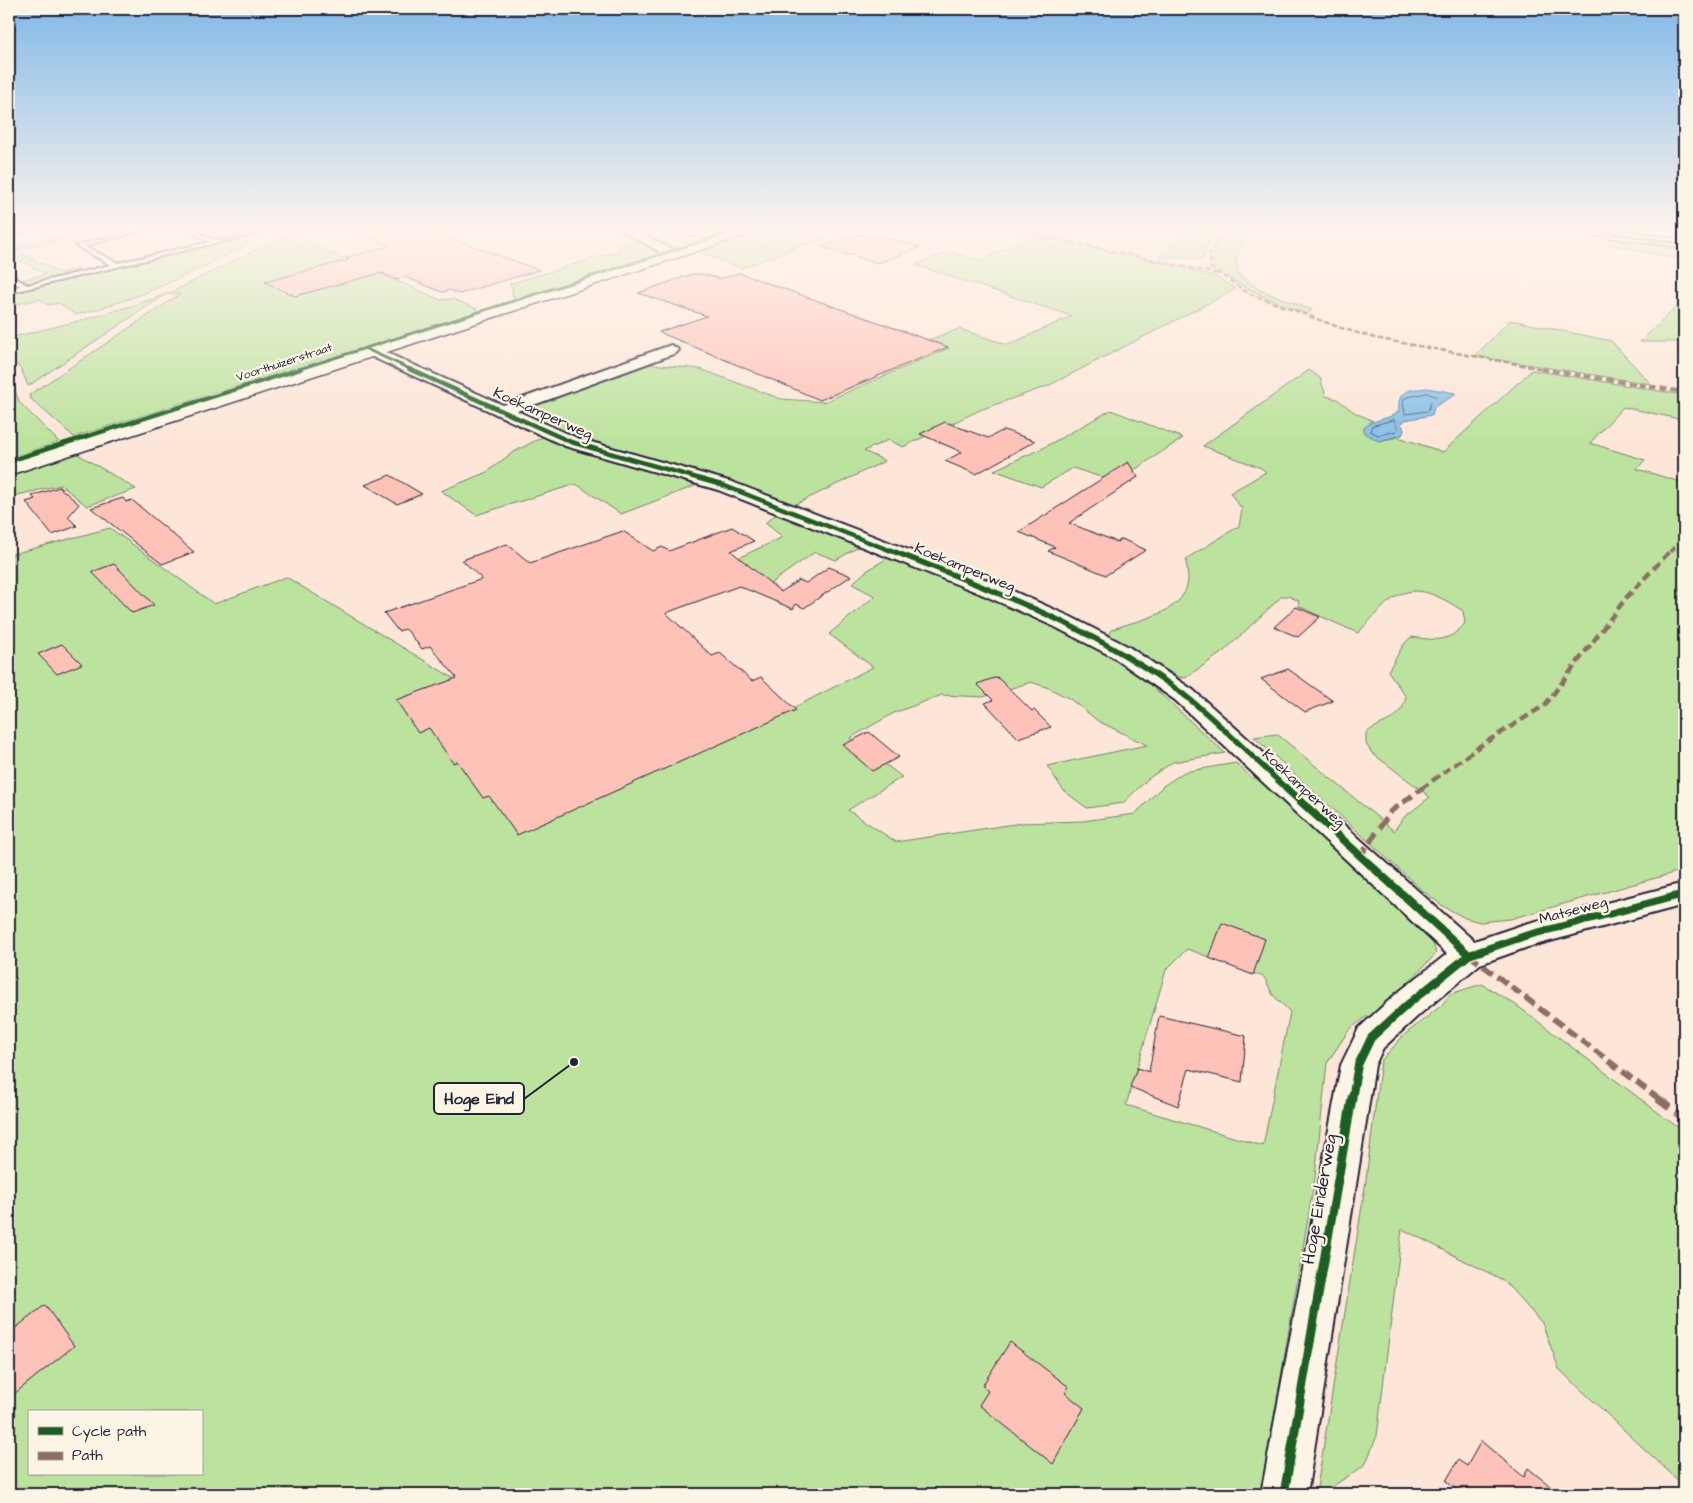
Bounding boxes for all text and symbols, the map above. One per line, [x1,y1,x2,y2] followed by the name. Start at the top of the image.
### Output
[234,339,334,386] street label: Voorthuizerstraat
[489,382,596,446] street label: Koekamperweg
[911,538,1019,598] street label: Koekamperweg
[1257,744,1350,833] street label: Koekamperweg
[1537,891,1610,931] street label: Matseweg
[434,1083,524,1114] callout: Hoge Eind
[444,1088,515,1112] text: Hoge Eind
[1296,1132,1344,1266] street label: Hoge Einderweg
[28,1410,202,1476] legend
[72,1421,147,1443] text: Cycle path
[72,1445,103,1466] text: Path

